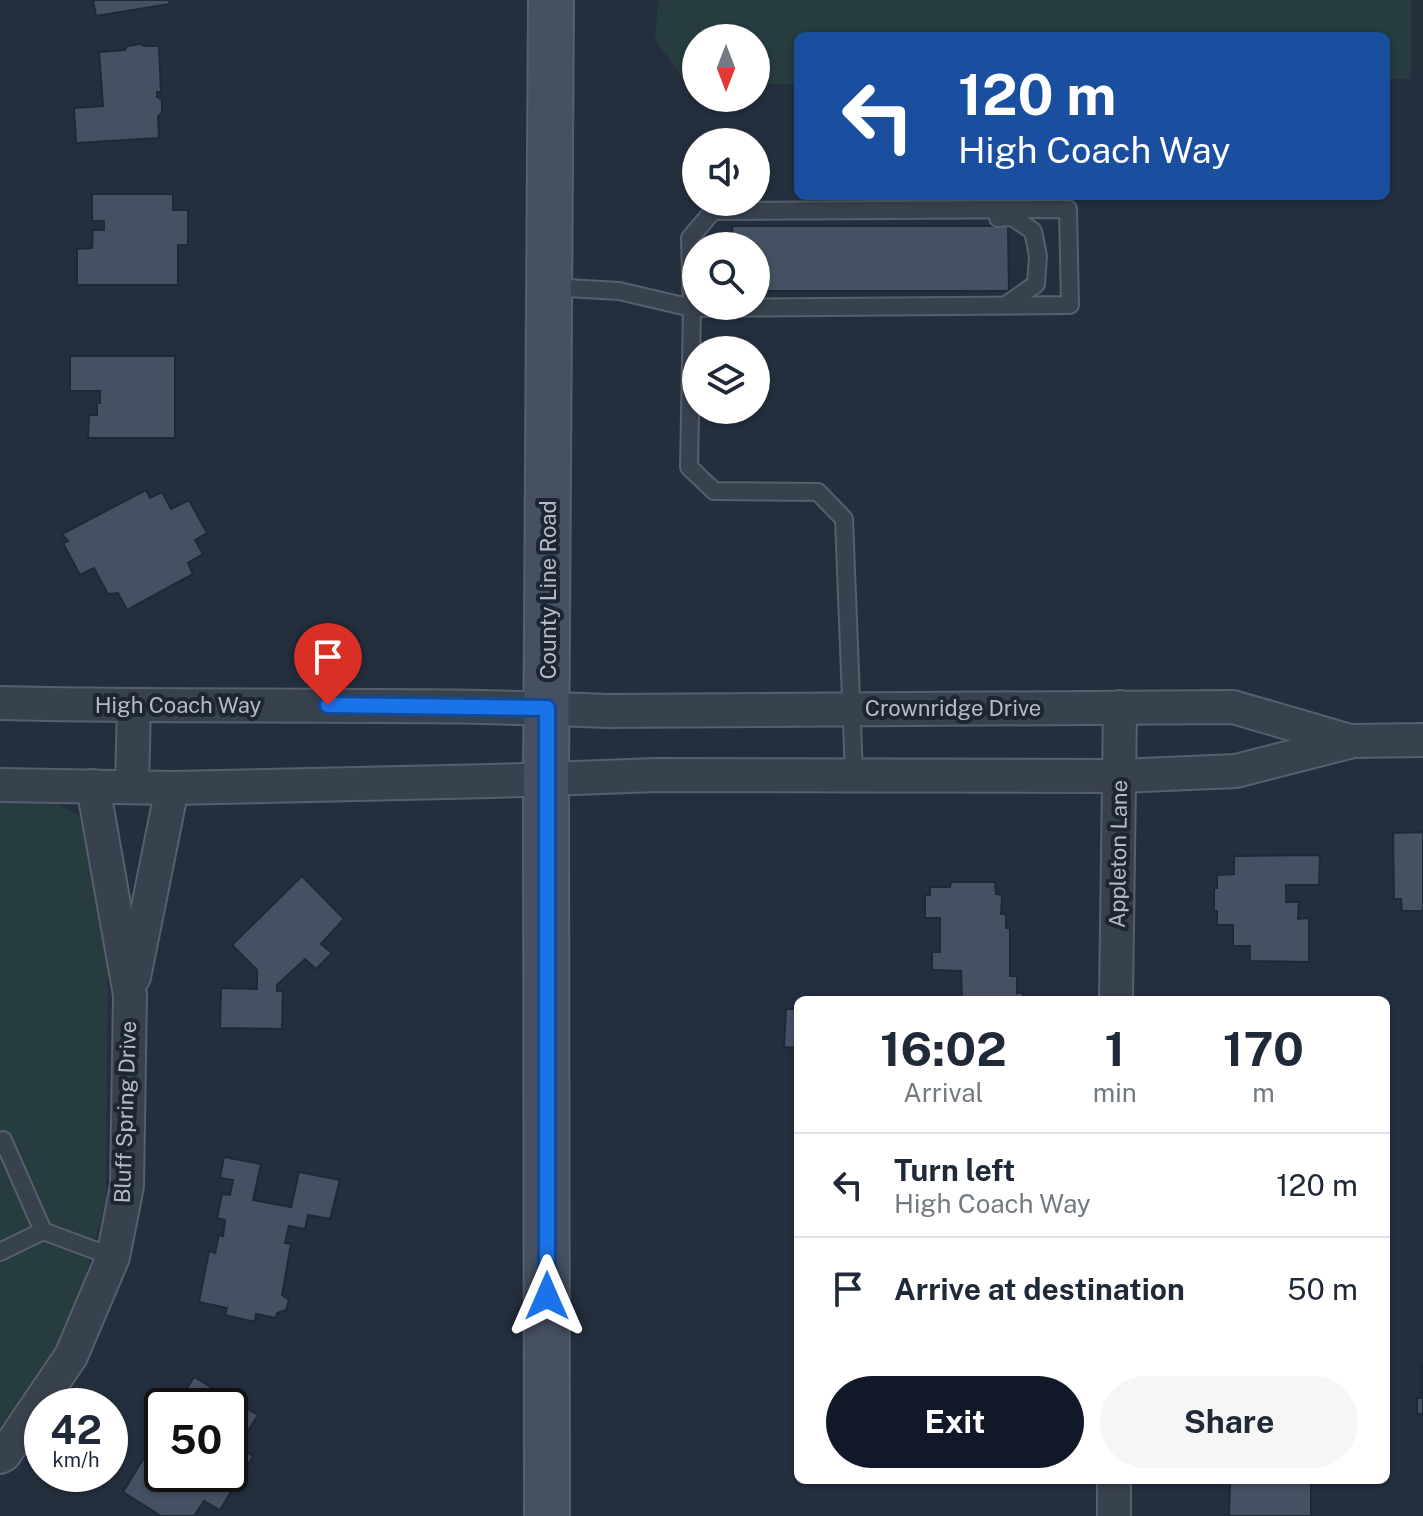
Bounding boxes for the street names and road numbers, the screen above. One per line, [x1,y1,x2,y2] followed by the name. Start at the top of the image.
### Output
[535,500,561,680] street label: County Line Road
[95,692,261,718] street label: High Coach Way
[865,695,1041,721] street label: Crownridge Drive
[1104,780,1132,928] street label: Appleton Lane
[109,1020,141,1204] street label: Bluff Spring Drive

